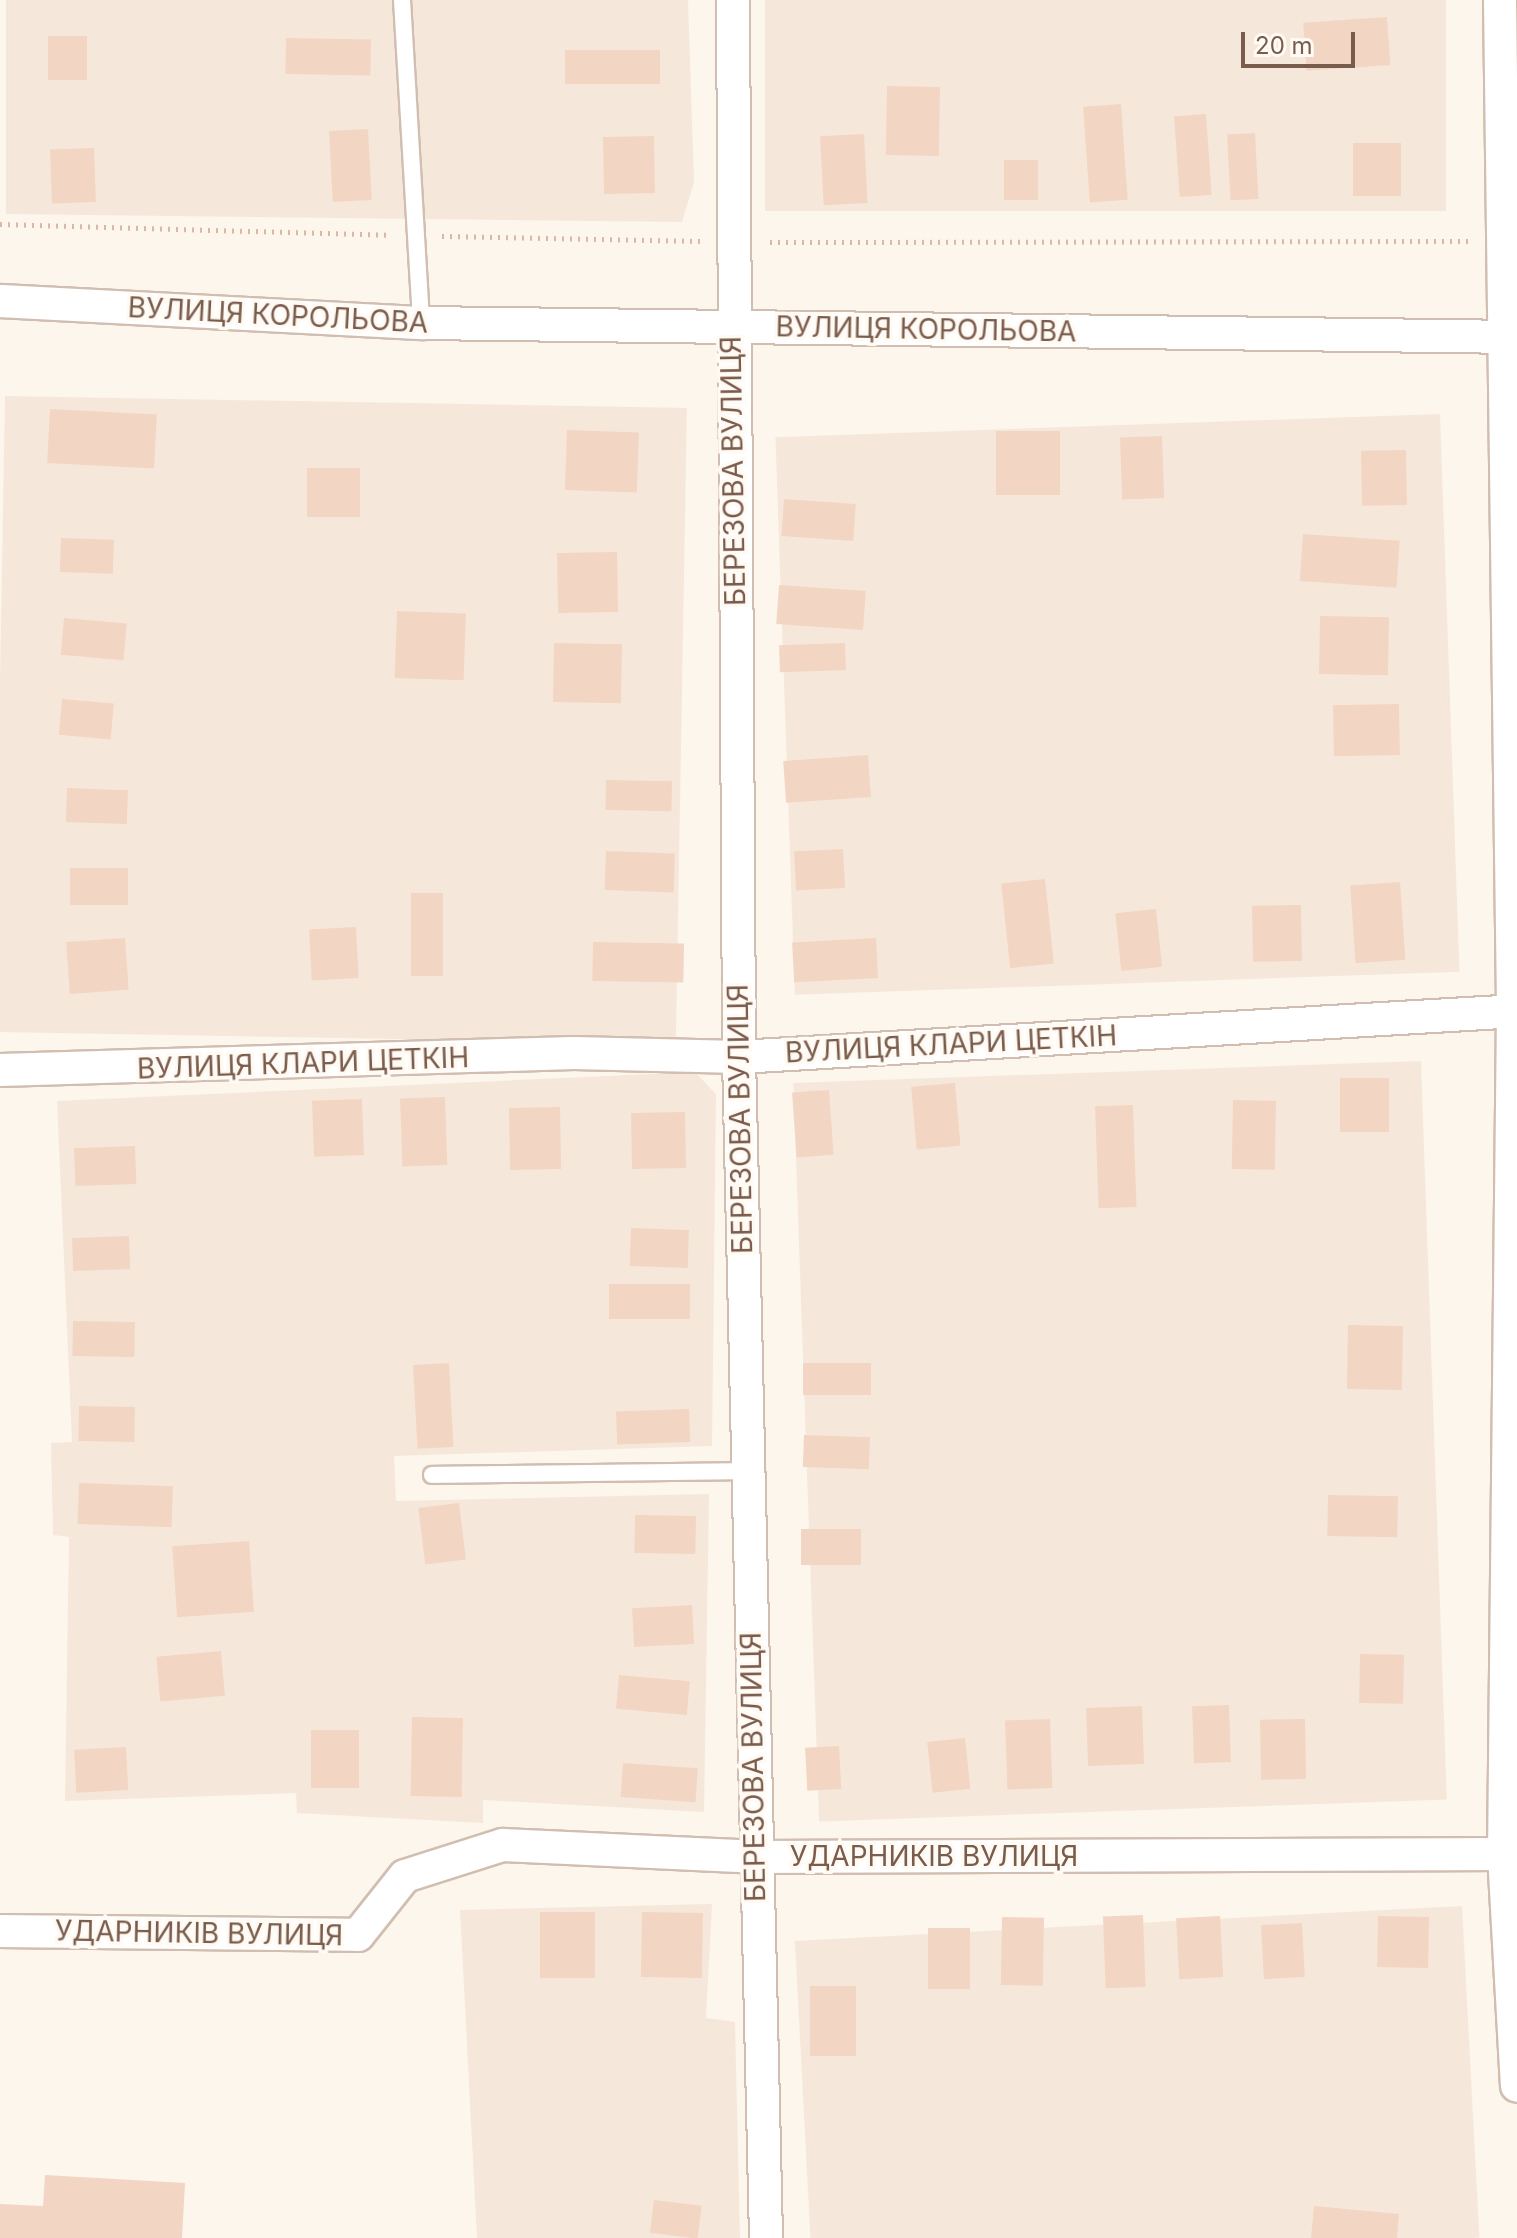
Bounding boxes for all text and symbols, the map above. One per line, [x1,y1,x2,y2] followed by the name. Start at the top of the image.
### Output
[1245,16,1359,66] scale bar
[1255,31,1313,60] text: 20 m
[127,290,429,340] street label: ВУЛИЦЯ КОРОЛЬОВА
[775,310,1077,348] street label: ВУЛИЦЯ КОРОЛЬОВА
[714,336,752,606] street label: БЕРЕЗОВА ВУЛИЦЯ
[721,984,759,1254] street label: БЕРЕЗОВА ВУЛИЦЯ
[784,1019,1118,1069] street label: ВУЛИЦЯ КЛАРИ ЦЕТКІН
[136,1040,470,1086] street label: ВУЛИЦЯ КЛАРИ ЦЕТКІН
[734,1632,772,1902] street label: БЕРЕЗОВА ВУЛИЦЯ
[790,1839,1078,1873] street label: УДАРНИКІВ ВУЛИЦЯ
[55,1914,343,1952] street label: УДАРНИКІВ ВУЛИЦЯ

